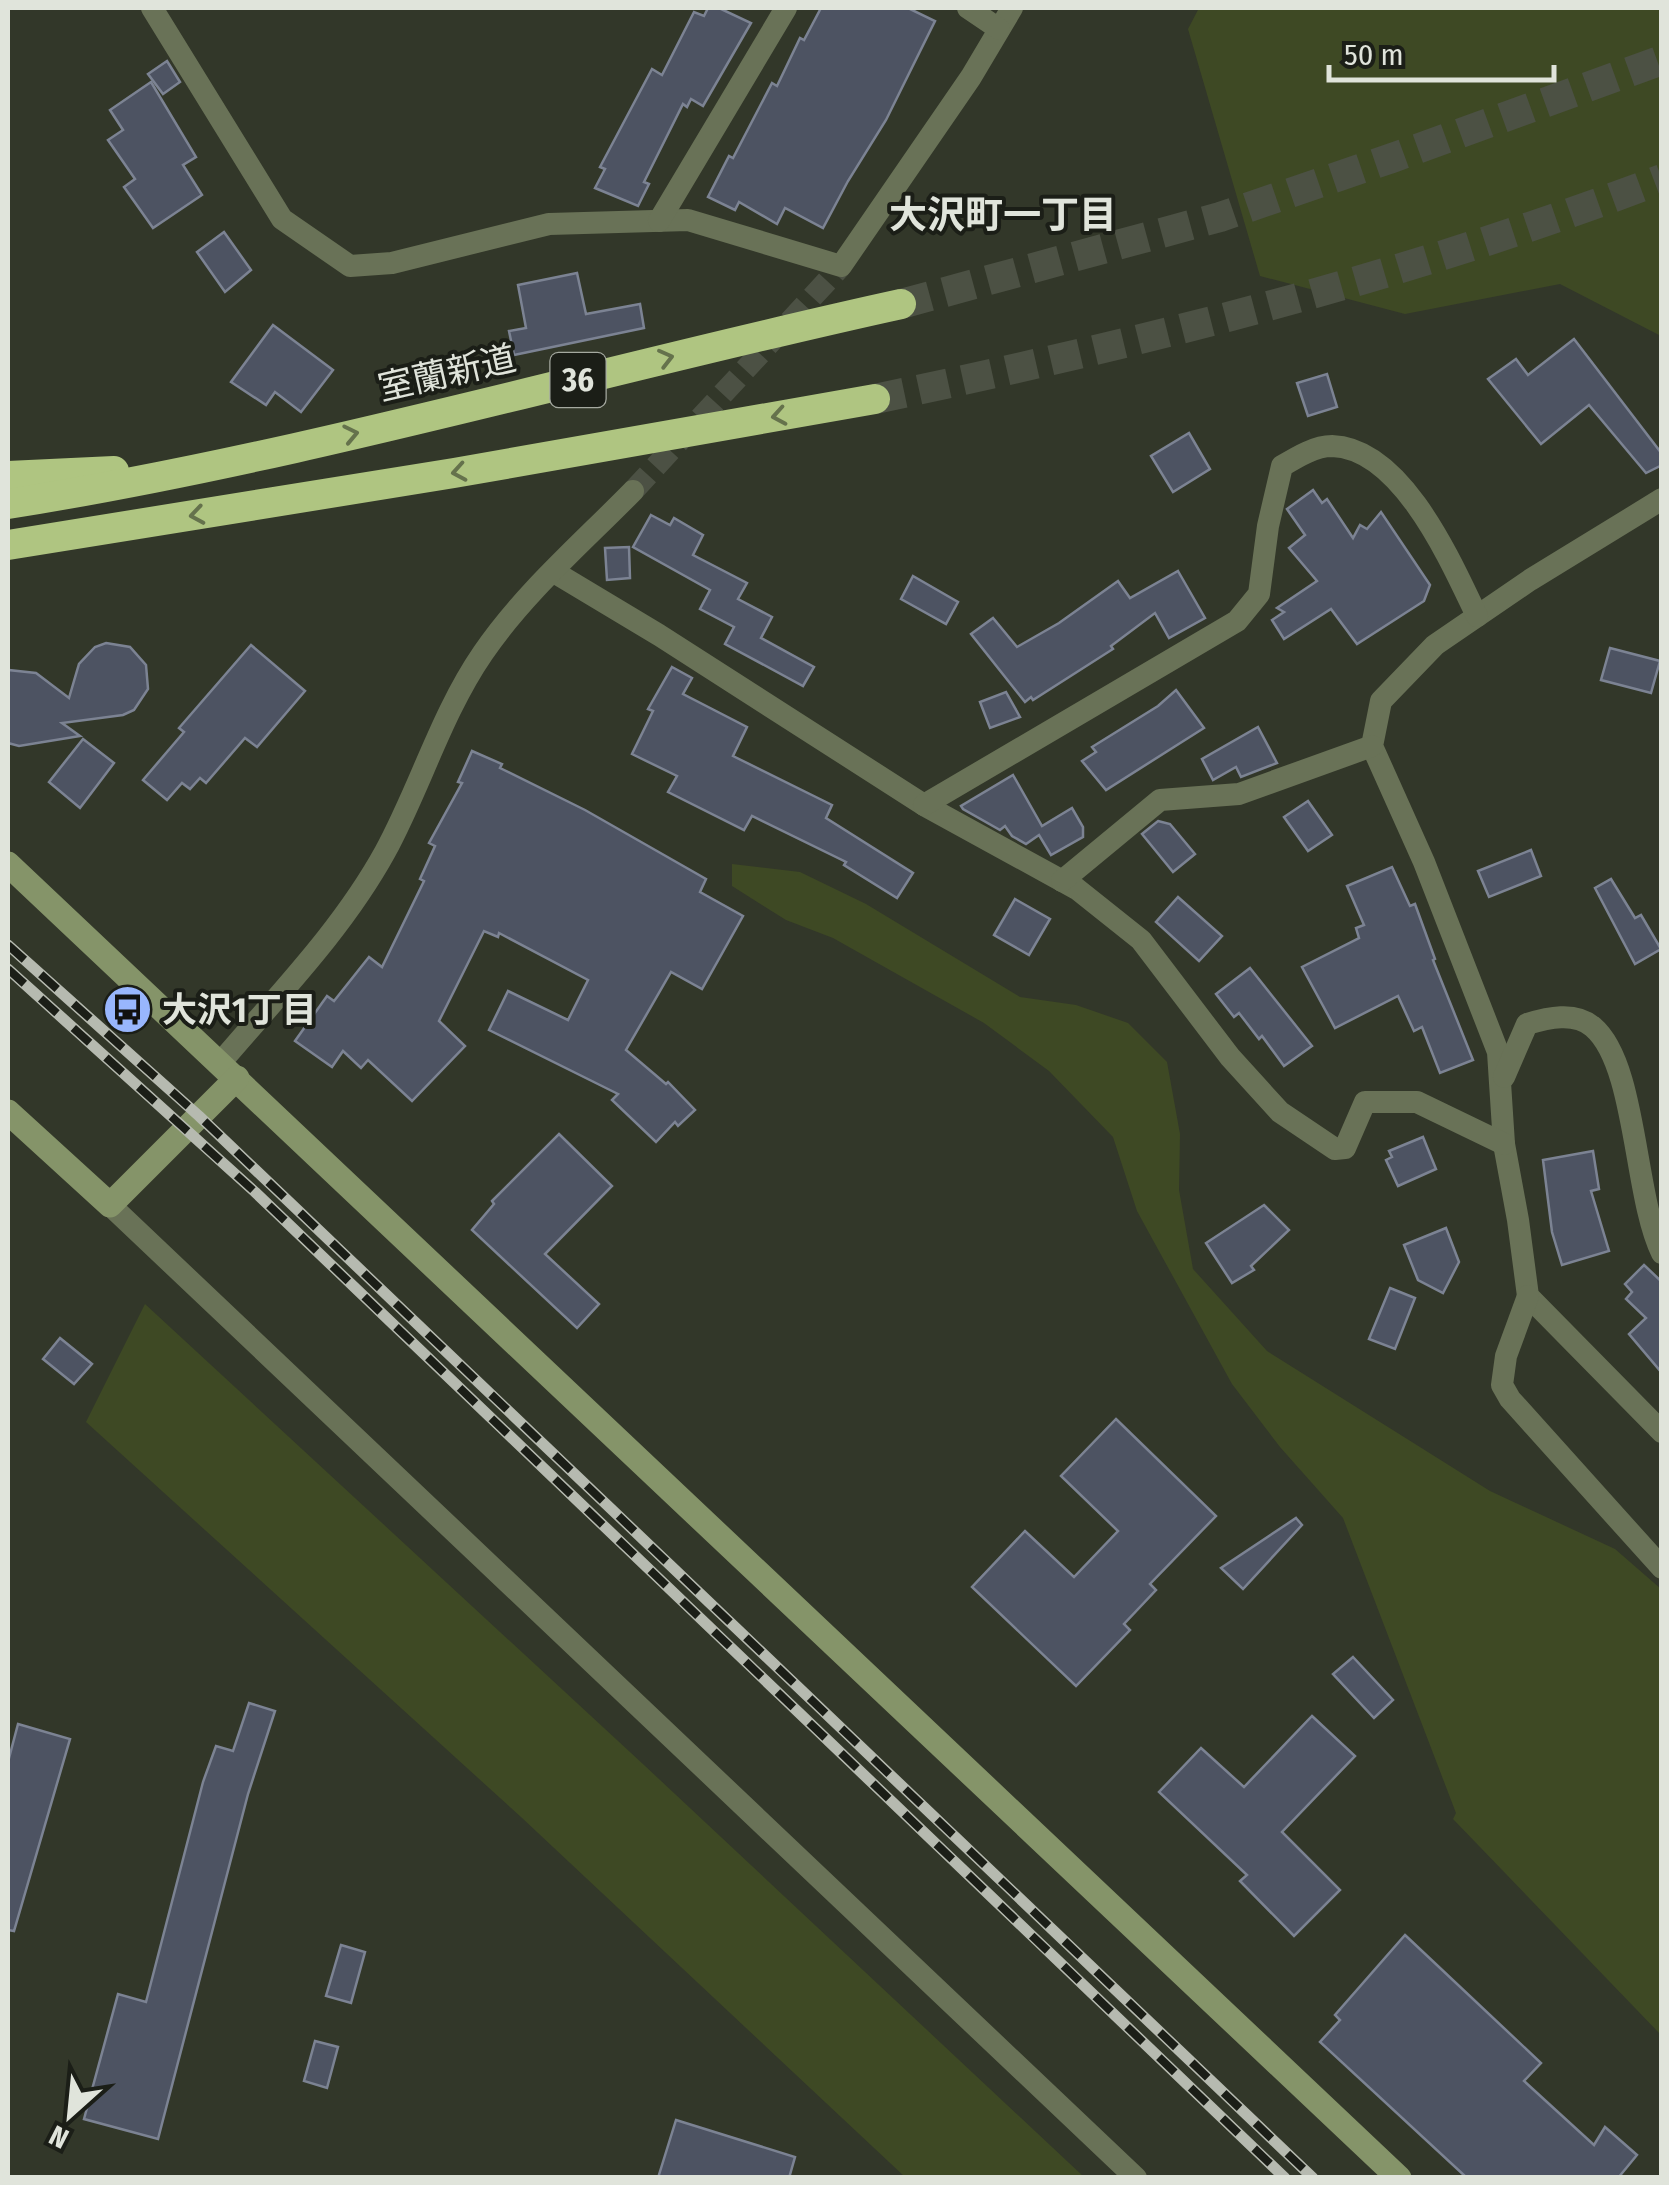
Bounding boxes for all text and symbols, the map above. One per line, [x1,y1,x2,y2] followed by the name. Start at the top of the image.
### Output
[1329,20,1554,82] scale bar
[1344,37,1404,73] text: 50 m
[889,192,1117,238] district label: 大沢町一丁目
[374,337,520,409] street label: 室蘭新道
[657,348,674,369] one-way arrow
[550,353,606,407] road number: 36
[771,405,787,426] one-way arrow
[342,425,359,446] one-way arrow
[451,461,467,482] one-way arrow
[189,504,205,525] one-way arrow
[101,984,153,1036] bus stop icon: 大沢1丁目
[162,989,317,1031] place label: 大沢1丁目
[20,2065,120,2165] north arrow
[44,2118,74,2155] text: N

